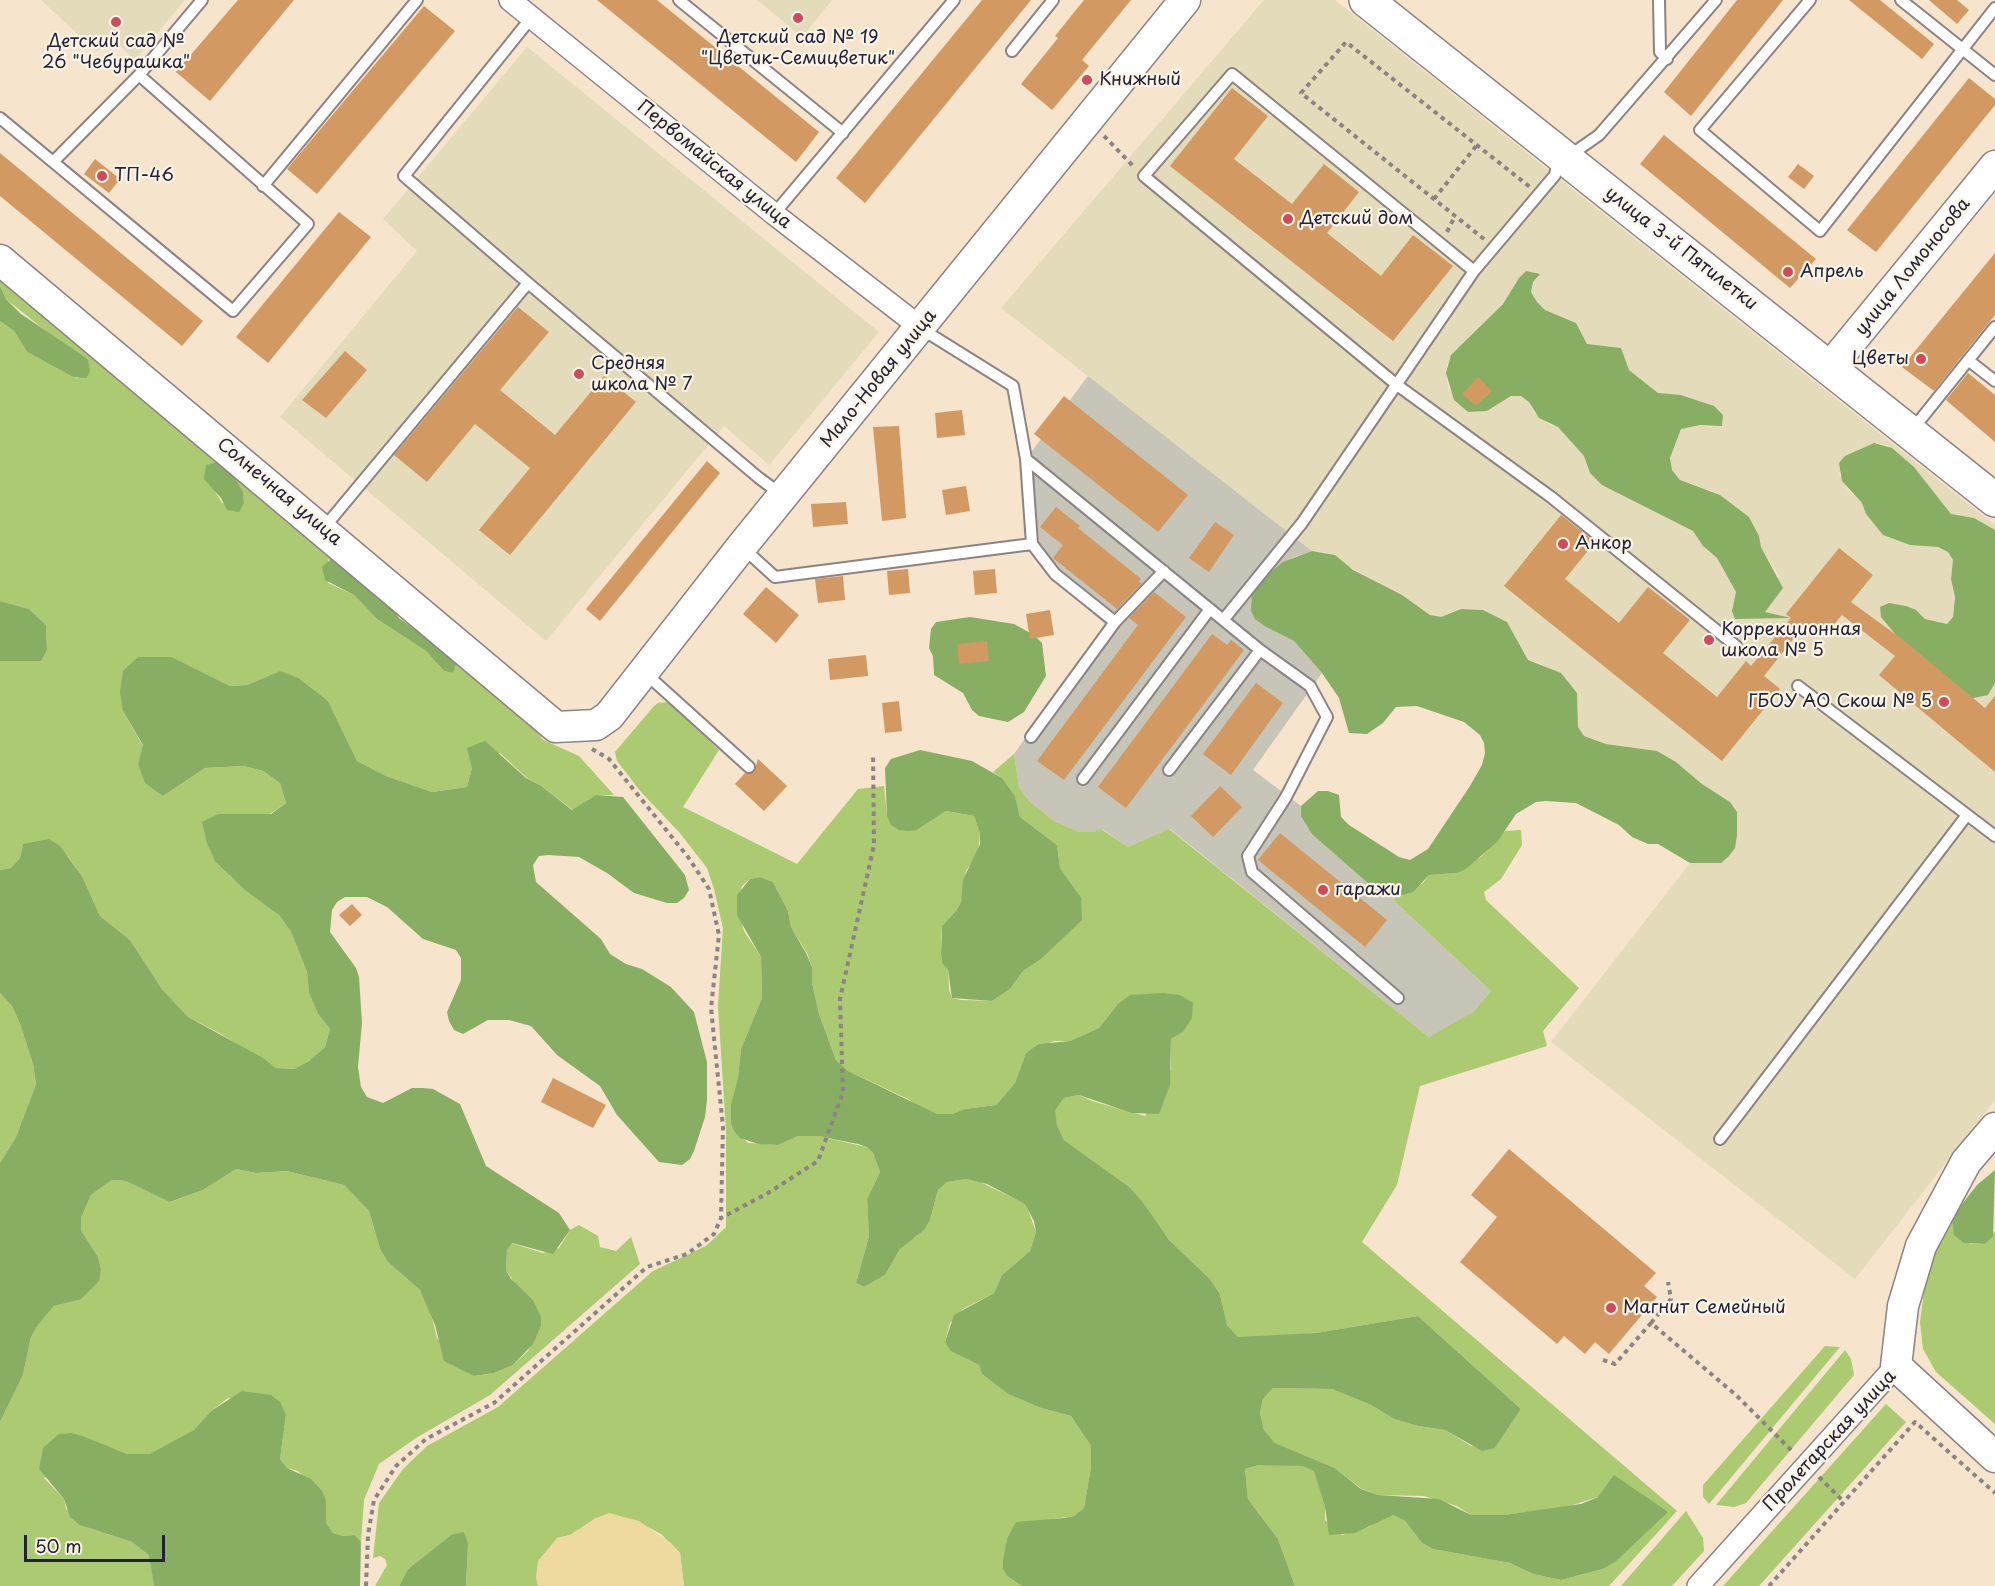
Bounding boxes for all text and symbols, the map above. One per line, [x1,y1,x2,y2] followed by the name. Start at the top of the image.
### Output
[791,11,805,25] marker: Детский сад № 19 "Цветик-Семицветик"
[109,15,123,29] marker: Детский сад № 26 "Чебурашка"
[701,27,895,70] place label: Детский сад № 19 "Цветик-Семицветик"
[42,31,190,74] place label: Детский сад № 26 "Чебурашка"
[1099,69,1181,91] place label: Книжный
[1080,73,1094,87] marker: Книжный
[633,96,795,234] street label: Первомайская улица
[114,165,174,187] place label: ТП-46
[95,169,109,183] marker: ТП-46
[1600,183,1762,315] street label: улица 3-й Пятилетки
[1851,194,1975,340] street label: улица Ломоносова
[1300,208,1413,230] place label: Детский дом
[1281,212,1295,226] marker: Детский дом
[1800,261,1863,283] place label: Апрель
[1781,265,1795,279] marker: Апрель
[817,306,941,452] street label: Мало-Новая улица
[1852,348,1909,370] place label: Цветы
[1914,352,1928,366] marker: Цветы
[591,353,693,395] place label: Средняя школа № 7
[572,367,586,381] marker: Средняя школа № 7
[212,434,346,550] street label: Солнечная улица
[1575,533,1632,555] place label: Анкор
[1556,537,1570,551] marker: Анкор
[1721,619,1861,662] place label: Коррекционная школа № 5
[1702,633,1716,647] marker: Коррекционная школа № 5
[1748,691,1932,713] place label: ГБОУ АО Скош № 5
[1937,695,1951,709] marker: ГБОУ АО Скош № 5
[1335,879,1401,901] place label: гаражи
[1316,883,1330,897] marker: гаражи
[1623,1297,1786,1319] place label: Магнит Семейный
[1604,1301,1618,1315] marker: Магнит Семейный
[1759,1366,1901,1516] street label: Пролетарская улица
[27,1523,168,1561] scale bar
[35,1532,82,1559] text: 50 m

